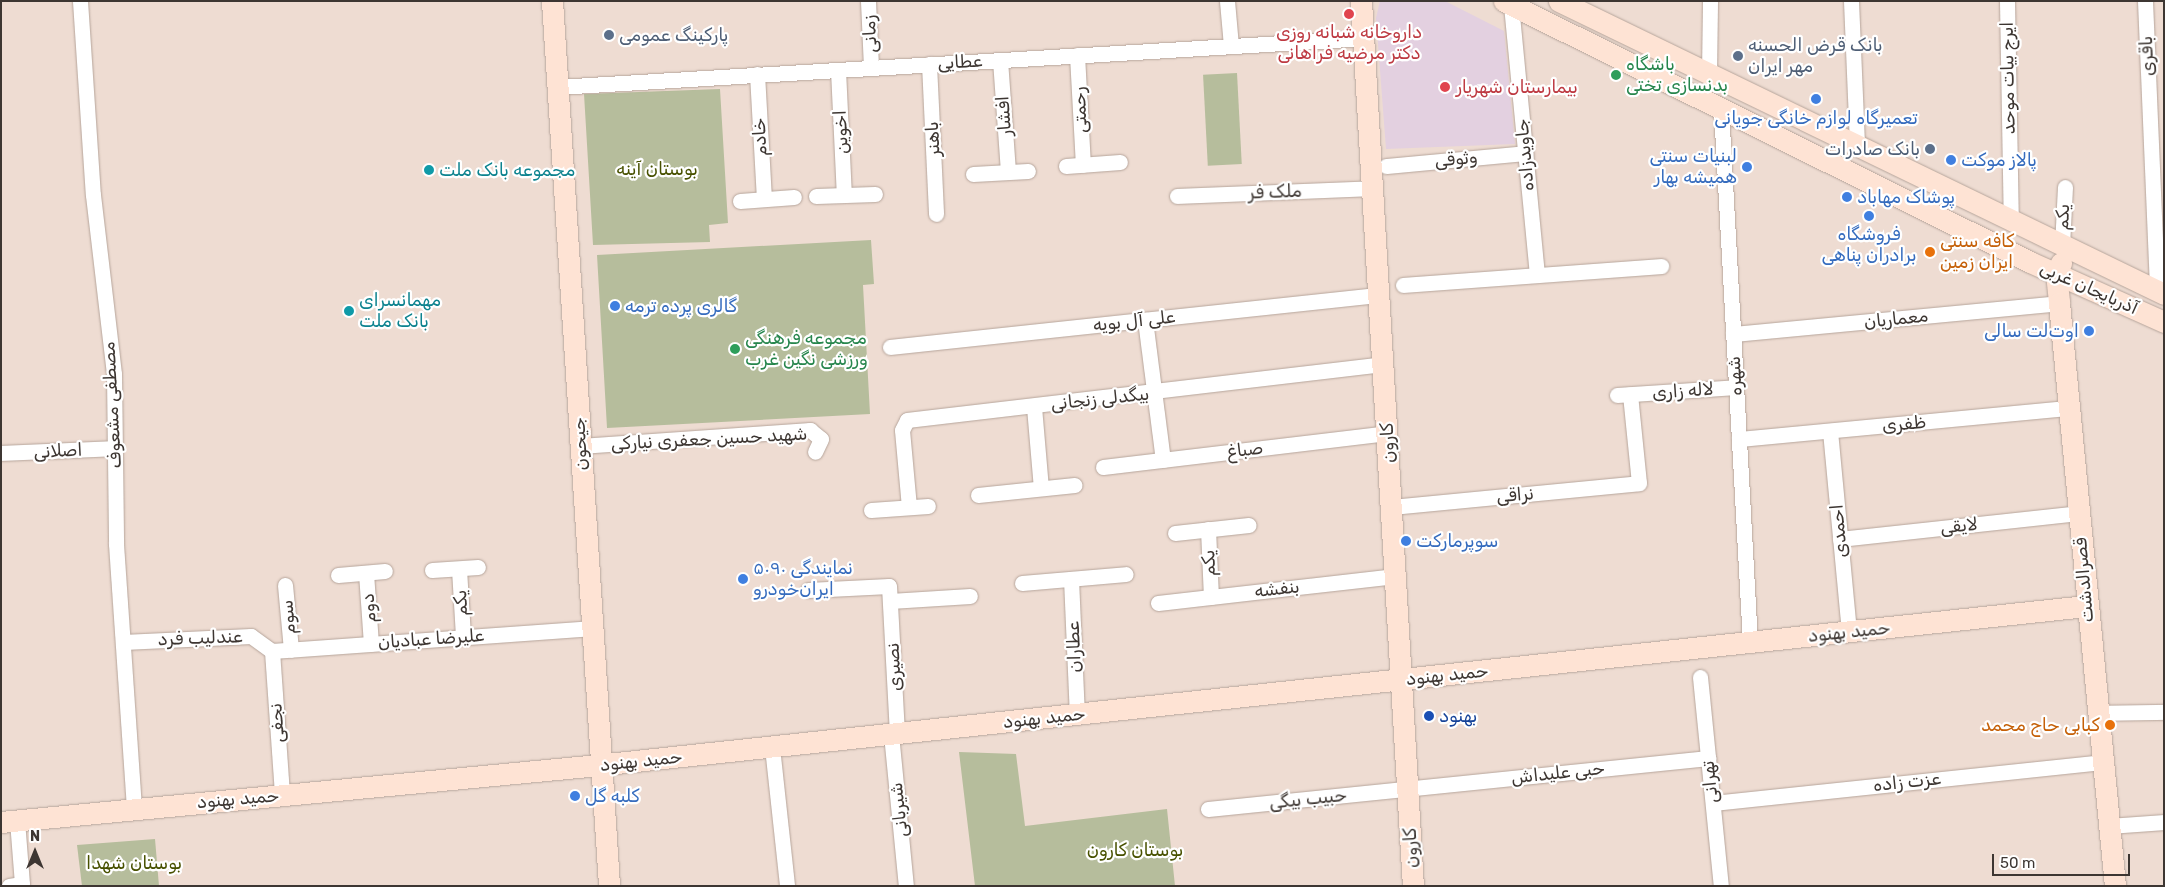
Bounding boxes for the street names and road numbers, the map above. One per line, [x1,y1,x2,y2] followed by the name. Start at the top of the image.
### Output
[858,14,882,54] street label: زمانی
[1996,21,2020,135] street label: ایرج بیات موحد
[2136,35,2158,77] street label: باقری
[937,50,983,74] street label: عطایی
[1068,86,1092,134] street label: رحمتی
[992,95,1016,137] street label: افشار
[829,109,853,155] street label: اخوین
[748,117,772,157] street label: خادم
[1511,118,1539,192] street label: جاویدزاده
[921,121,945,157] street label: باهنر
[1434,146,1478,172] street label: وثوقی
[1248,180,1302,204] street label: ملک فر
[2052,203,2074,231] street label: یکم
[2037,257,2141,319] street label: آذربایجان غربی
[1863,305,1929,333] street label: معماریان
[1092,306,1176,336] street label: علی آل بویه
[98,341,126,469] street label: مصطفی مشعوف
[1723,356,1747,396] street label: شهره
[1651,378,1715,404] street label: لاله زاری
[1050,383,1150,415] street label: بیگدلی زنجانی
[1881,411,1927,437] street label: ظفری
[568,417,592,471] street label: جیحون
[1376,422,1400,464] street label: کارون
[610,423,808,455] street label: شهید حسین جعفری نیارکی
[1226,437,1264,463] street label: صباغ
[33,439,83,463] street label: اصلانی
[1495,483,1535,507] street label: نراقی
[1826,503,1852,559] street label: احمدی
[1939,513,1979,539] street label: لایقی
[2070,537,2098,623] street label: قصرالدشت
[1198,550,1220,576] street label: یکم
[1253,576,1301,602] street label: بنفشه
[450,589,472,617] street label: یکم
[357,593,381,623] street label: دوم
[276,599,300,635] street label: سوم
[1807,617,1891,647] street label: حمید بهنود
[1062,621,1086,673] street label: عطاران
[377,625,485,653] street label: علیرضا عبادیان
[157,626,243,650] street label: عندلیب فرد
[882,642,906,692] street label: نصیری
[1405,660,1489,690] street label: حمید بهنود
[265,702,289,744] street label: نجفی
[1002,703,1086,733] street label: حمید بهنود
[599,746,683,776] street label: حمید بهنود
[1510,757,1606,789] street label: حبی علیداش
[1697,760,1723,804] street label: تهرانی
[1872,768,1942,796] street label: عزت زاده
[885,781,913,839] street label: شیربانی
[1268,784,1348,814] street label: حبیب بیگی
[196,785,280,813] street label: حمید بهنود
[1399,827,1423,869] street label: کارون

